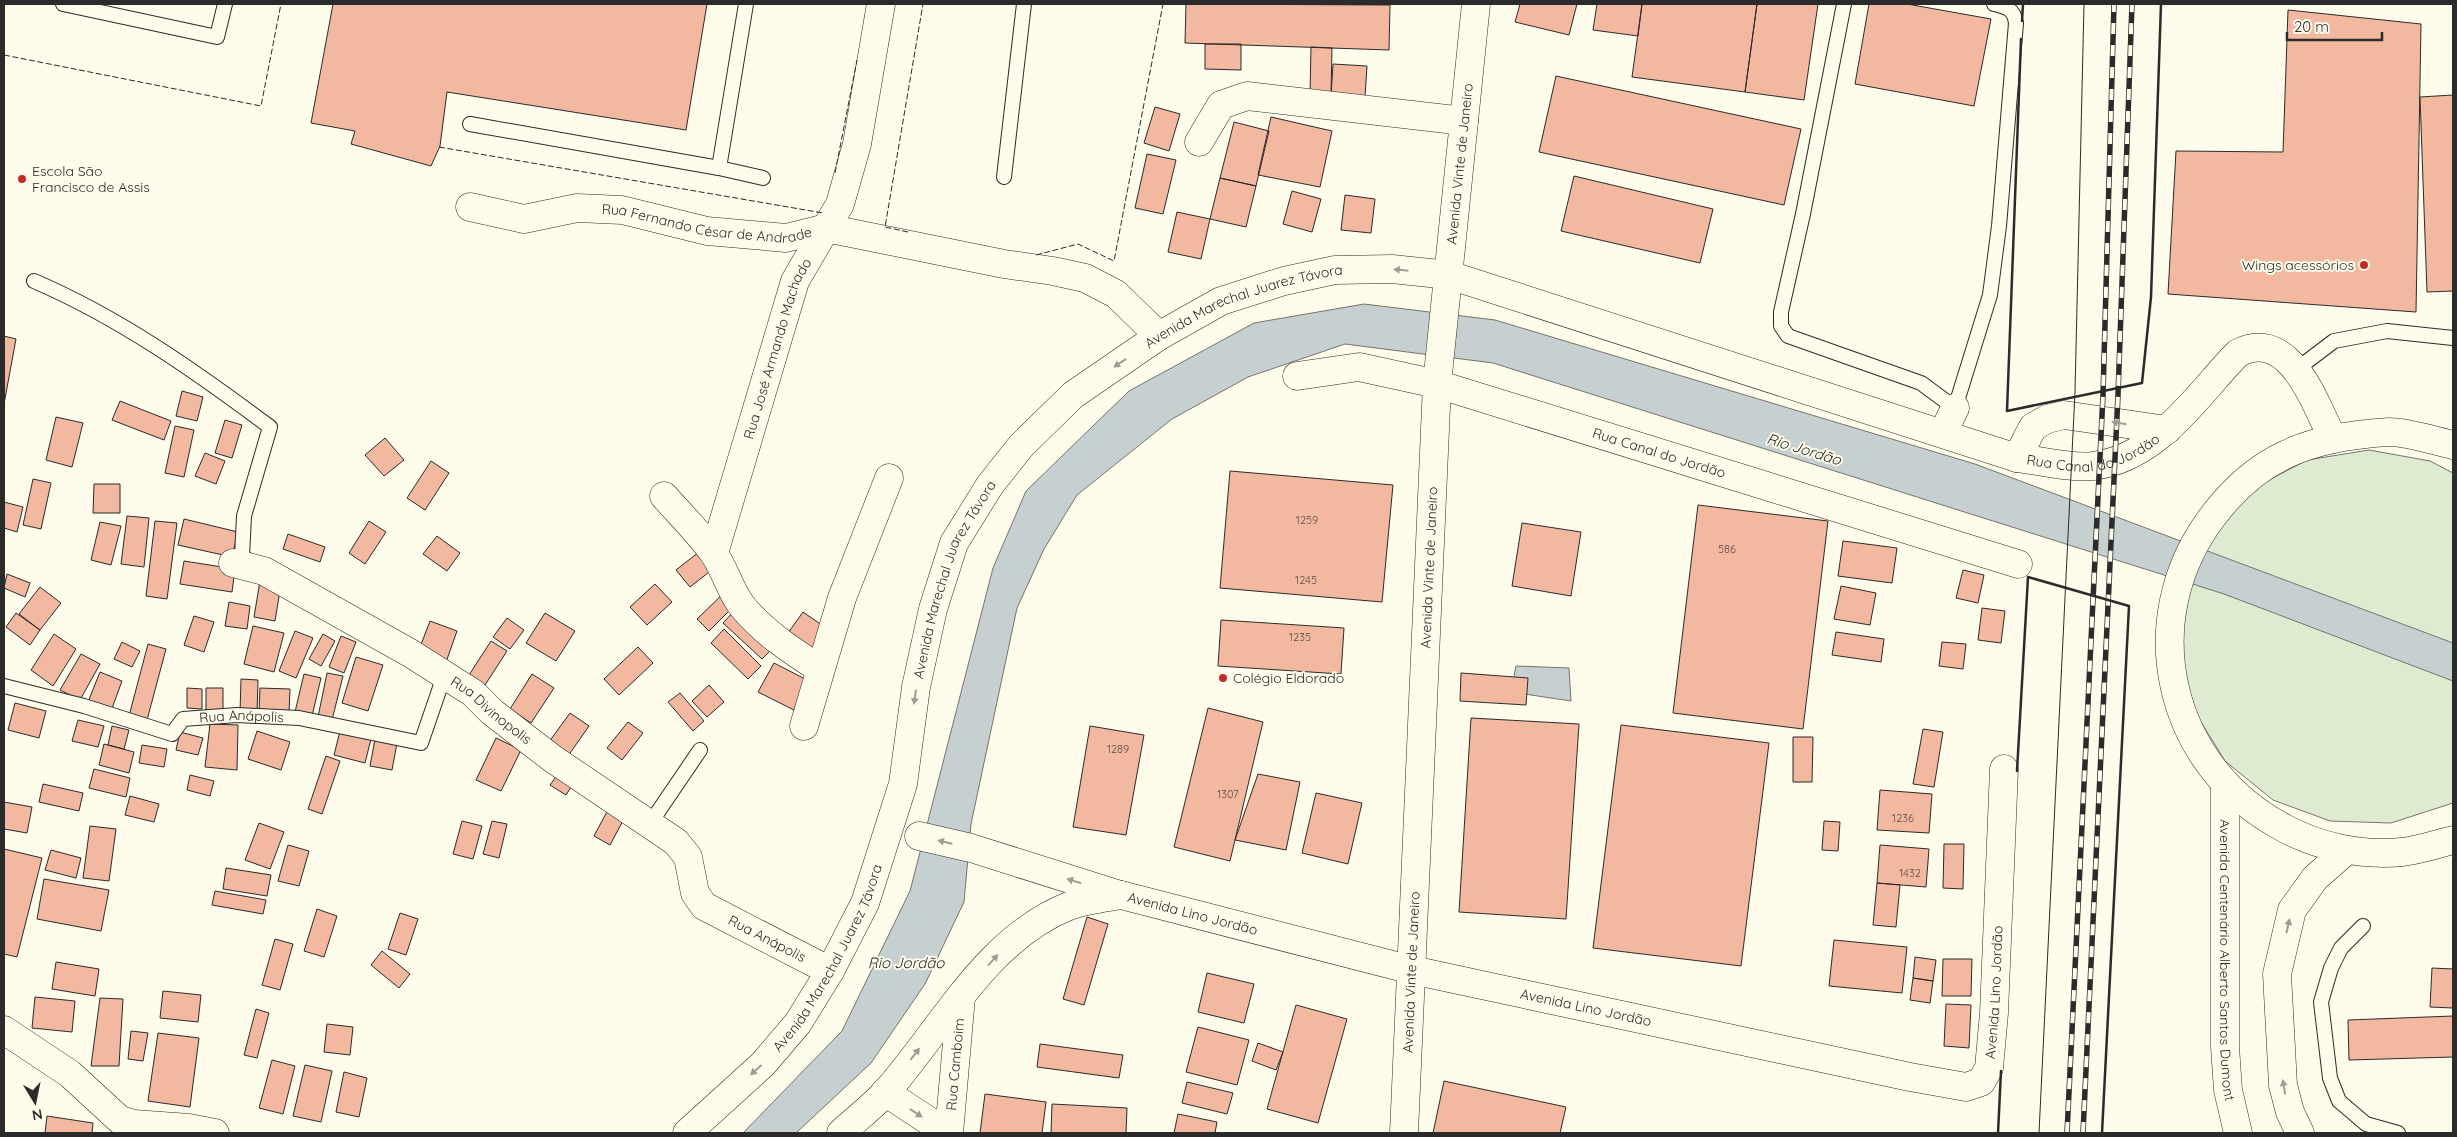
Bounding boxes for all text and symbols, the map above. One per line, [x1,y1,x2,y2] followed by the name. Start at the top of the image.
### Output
[2287,10,2382,42] scale bar
[2294,17,2329,36] text: 20 m
[1442,82,1477,245] street label: Avenida Vinte de Janeiro
[32,162,150,196] place label: Escola São Francisco de Assis
[16,173,28,185] marker: Escola São Francisco de Assis
[601,200,814,247] street label: Rua Fernando César de Andrade
[739,255,815,441] street label: Rua José Armando Machado
[2242,256,2354,274] place label: Wings acessórios
[2358,259,2370,271] marker: Wings acessórios
[1141,261,1343,352] street label: Avenida Marechal Juarez Távora
[1393,266,1409,274] one-way arrow
[1113,358,1127,368] one-way arrow
[2110,419,2126,427] one-way arrow
[1590,424,1728,482] street label: Rua Canal do Jordão
[1765,429,1844,470] water label: Rio Jordão
[2025,430,2163,476] street label: Rua Canal do Jordão
[909,477,1000,680] street label: Avenida Marechal Juarez Távora
[1416,486,1441,649] street label: Avenida Vinte de Janeiro
[1296,513,1318,527] house number: 1259
[1718,542,1736,556] house number: 586
[1295,573,1317,587] house number: 1245
[1289,630,1311,644] house number: 1235
[1233,669,1344,687] place label: Colégio Eldorado
[447,672,535,748] street label: Rua Divinopolis
[1217,672,1229,684] marker: Colégio Eldorado
[911,690,919,706] one-way arrow
[198,706,284,727] street label: Rua Anápolis
[1107,742,1129,756] house number: 1289
[1217,787,1239,801] house number: 1307
[1892,811,1914,825] house number: 1236
[2216,819,2239,1103] street label: Avenida Centenário Alberto Santos Dumont
[938,838,953,846] one-way arrow
[769,862,886,1055] street label: Avenida Marechal Juarez Távora
[1899,866,1921,880] house number: 1432
[1067,876,1082,884] one-way arrow
[1126,888,1260,939] street label: Avenida Lino Jordão
[1399,891,1424,1053] street label: Avenida Vinte de Janeiro
[725,911,809,966] street label: Rua Anápolis
[2284,919,2292,934] one-way arrow
[1981,925,2007,1060] street label: Avenida Lino Jordão
[868,953,945,972] water label: Rio Jordão
[988,954,999,967] one-way arrow
[1519,985,1653,1030] street label: Avenida Lino Jordão
[942,1017,968,1111] street label: Rua Camboim
[910,1048,921,1061] one-way arrow
[751,1064,763,1076] one-way arrow
[10,1077,60,1127] north arrow
[2280,1079,2288,1095] one-way arrow
[31,1105,44,1125] text: N
[909,1109,922,1118] one-way arrow

